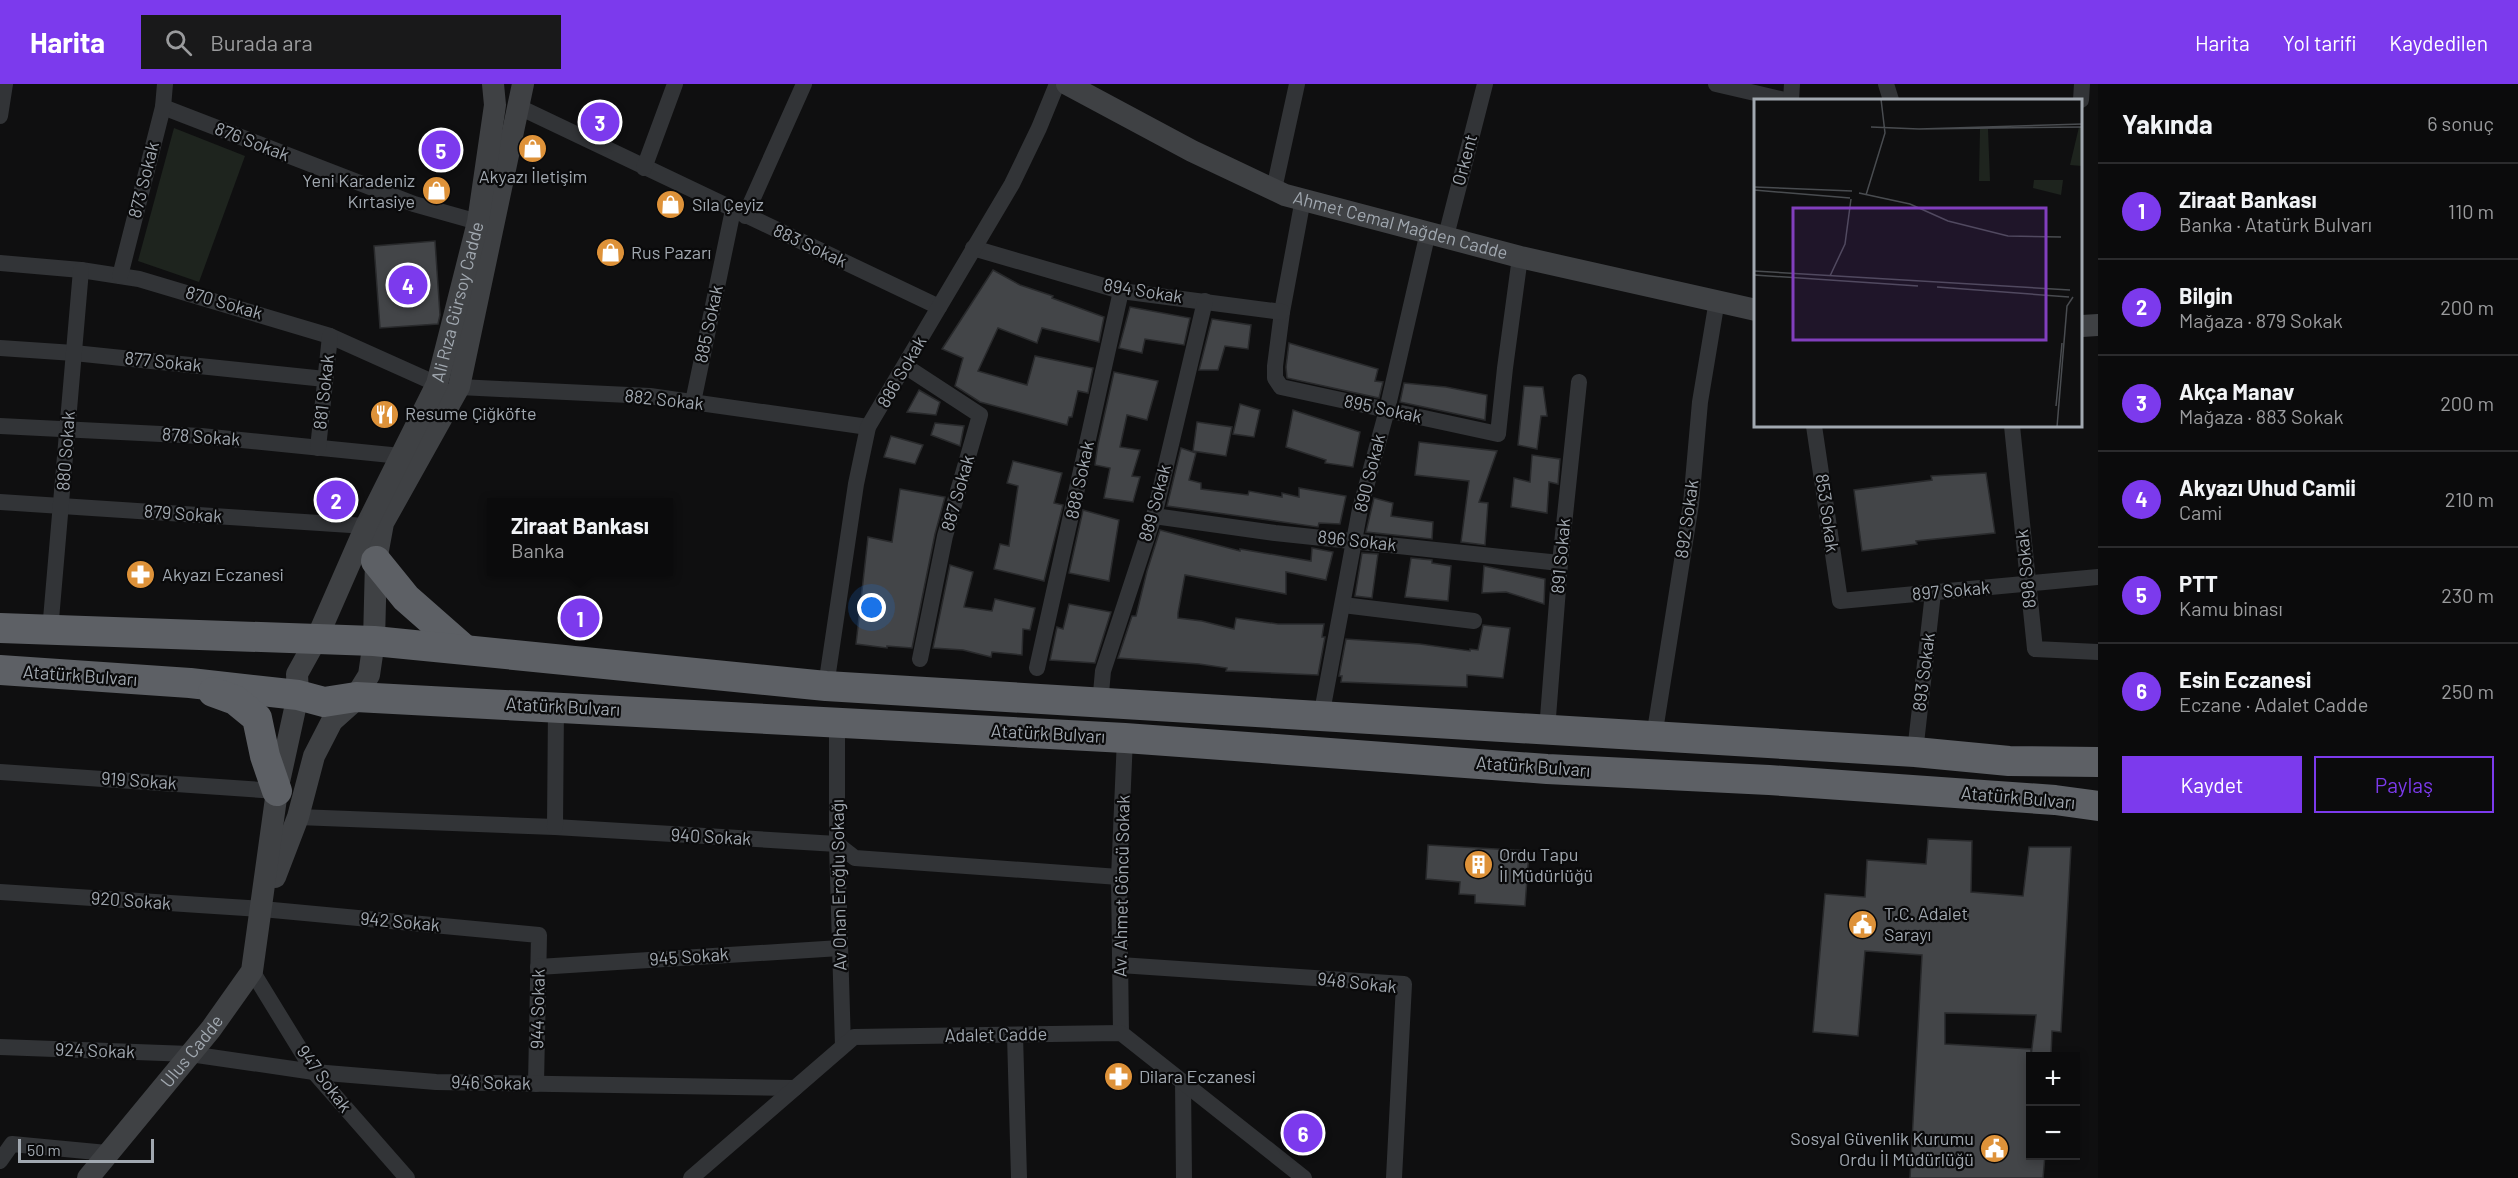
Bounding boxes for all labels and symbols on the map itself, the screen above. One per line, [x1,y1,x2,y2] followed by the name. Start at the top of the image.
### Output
[580,99,620,144] pin: 3
[1754,99,2083,428] inset map
[212,117,293,165] street label: 876 Sokak
[422,128,460,172] pin: 5
[517,132,549,164] shop icon: Akyazı İletişim
[1447,132,1481,188] street label: Orkent
[123,139,163,220] street label: 873 Sokak
[479,165,587,187] place label: Akyazı İletişim
[302,169,415,212] place label: Yeni Karadeniz Kırtasiye
[420,175,452,207] shop icon: Yeni Karadeniz Kırtasiye
[1291,186,1510,263] street label: Ahmet Cemal Mağden Cadde
[655,189,687,221] shop icon: Sıla Çeyiz
[692,193,764,215] place label: Sıla Çeyiz
[770,218,851,272] street label: 883 Sokak
[426,219,488,384] street label: Ali Rıza Gürsoy Cadde
[594,237,626,269] shop icon: Rus Pazarı
[631,241,711,263] place label: Rus Pazarı
[388,262,428,308] pin: 4
[1102,273,1184,307] street label: 894 Sokak
[183,281,265,324] street label: 870 Sokak
[689,283,727,365] street label: 885 Sokak
[872,332,930,411] street label: 886 Sokak
[123,346,203,376] street label: 877 Sokak
[308,353,338,431] street label: 881 Sokak
[623,384,705,414] street label: 882 Sokak
[1342,389,1424,427] street label: 895 Sokak
[368,398,400,430] restaurant icon: Resume Çiğköfte
[405,402,537,424] place label: Resume Çiğköfte
[51,410,79,492] street label: 880 Sokak
[161,422,241,450] street label: 878 Sokak
[1349,431,1389,514] street label: 890 Sokak
[1060,439,1098,521] street label: 888 Sokak
[936,452,978,533] street label: 887 Sokak
[1133,462,1175,544] street label: 889 Sokak
[1812,472,1844,553] street label: 853 Sokak
[316,478,356,522] pin: 2
[1670,478,1702,560] street label: 892 Sokak
[143,499,223,527] street label: 879 Sokak
[1546,517,1574,595] street label: 891 Sokak
[1317,525,1398,555] street label: 896 Sokak
[2010,529,2040,610] street label: 898 Sokak
[125,559,157,591] pharmacy icon: Akyazı Eczanesi
[162,563,284,585] place label: Akyazı Eczanesi
[1911,576,1991,604] street label: 897 Sokak
[857,593,886,622] your location
[560,596,600,640] pin: 1
[1907,631,1939,712] street label: 893 Sokak
[22,660,138,690] street label: Atatürk Bulvarı
[505,692,621,720] street label: Atatürk Bulvarı
[990,719,1106,747] street label: Atatürk Bulvarı
[1475,751,1591,781] street label: Atatürk Bulvarı
[101,766,178,794] street label: 919 Sokak
[1960,781,2076,813] street label: Atatürk Bulvarı
[1108,795,1134,977] street label: Av. Ahmet Göncü Sokak
[826,799,850,971] street label: Av Ohan Eroğlu Sokağı
[670,823,752,849] street label: 940 Sokak
[1499,843,1593,886] place label: Ordu Tapu İl Müdürlüğü
[1462,849,1494,881] building icon: Ordu Tapu İl Müdürlüğü
[90,886,172,914] street label: 920 Sokak
[1884,902,1968,945] place label: T.C. Adalet Sarayı
[359,907,441,935] street label: 942 Sokak
[1847,908,1879,940] public building icon: T.C. Adalet Sarayı
[648,942,729,970] street label: 945 Sokak
[1316,967,1398,997] street label: 948 Sokak
[525,969,549,1049] street label: 944 Sokak
[155,1010,227,1091] street label: Ulus Cadde
[944,1022,1048,1046] street label: Adalet Cadde
[55,1038,135,1062] street label: 924 Sokak
[292,1041,357,1116] street label: 947 Sokak
[1102,1061,1134,1093] pharmacy icon: Dilara Eczanesi
[1139,1065,1256,1087] place label: Dilara Eczanesi
[451,1070,531,1094] street label: 946 Sokak
[1284,1110,1322,1156] pin: 6
[1790,1127,1974,1170] place label: Sosyal Güvenlik Kurumu Ordu İl Müdürlüğü
[1979,1133,2011,1165] public building icon: Sosyal Güvenlik Kurumu Ordu İl Müdürlüğü
[18,1136,154,1164] scale bar

